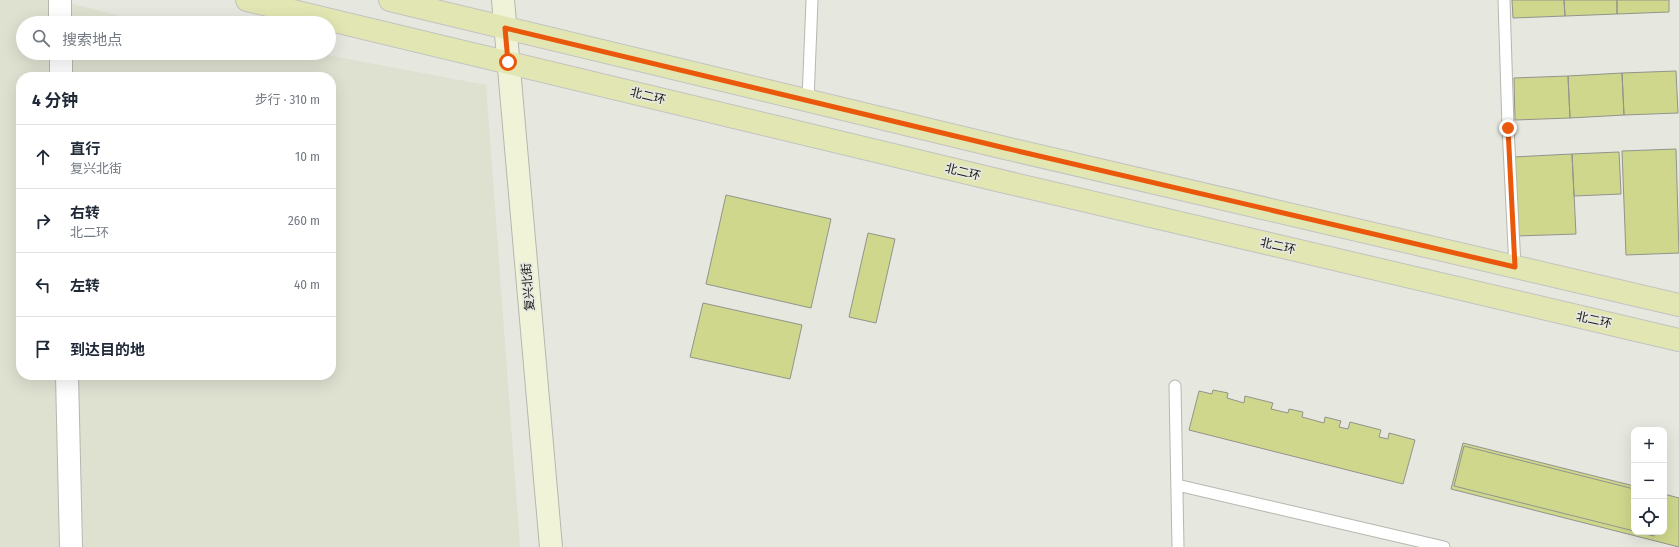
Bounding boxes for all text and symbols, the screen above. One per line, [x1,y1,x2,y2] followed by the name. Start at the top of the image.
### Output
[16,16,336,60] search box
[30,27,52,49] icon: search
[62,31,122,49] text: 搜索地点
[499,53,517,71] route start
[629,85,667,107] street label: 北二环
[32,90,78,111] text: 4 分钟
[255,92,320,107] text: 步行 · 310 m
[1499,119,1517,137] route end
[70,140,100,158] text: 直行
[32,146,54,168] icon: ahead
[295,149,320,164] text: 10 m
[70,161,122,176] text: 复兴北街
[944,161,982,183] street label: 北二环
[70,204,100,222] text: 右转
[32,210,54,232] icon: right
[288,213,320,228] text: 260 m
[70,225,109,240] text: 北二环
[1259,235,1297,257] street label: 北二环
[519,262,537,312] street label: 复兴北街
[32,274,54,296] icon: left
[70,277,100,295] text: 左转
[294,277,320,292] text: 40 m
[1575,309,1613,331] street label: 北二环
[32,338,54,360] icon: arrive
[70,341,145,359] text: 到达目的地
[1631,427,1667,535] map controls
[1631,427,1667,463] button: +
[1631,463,1667,499] button: −
[1631,499,1667,535] button: locate

